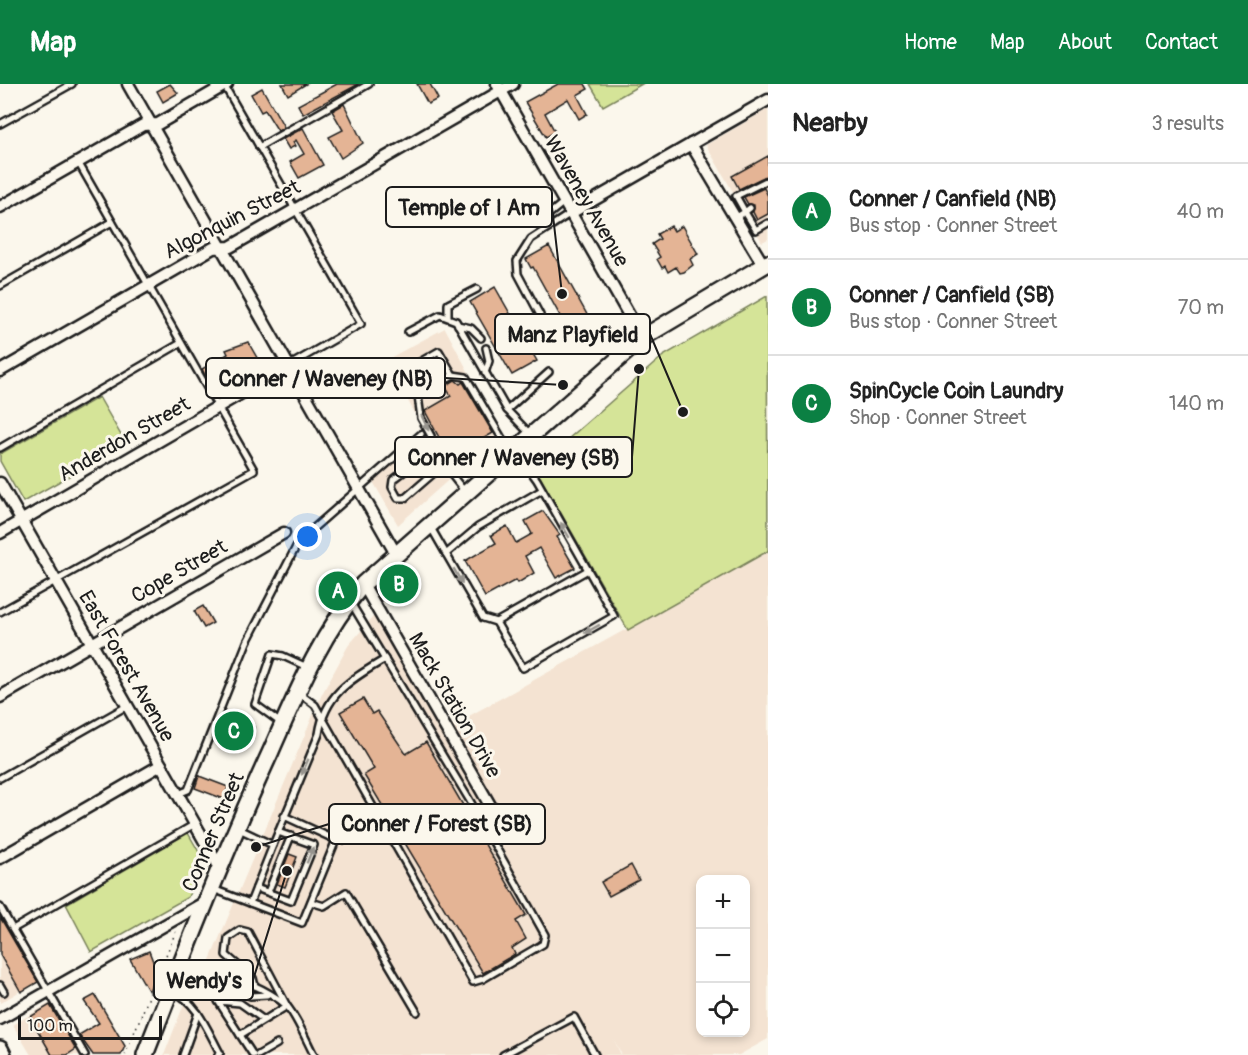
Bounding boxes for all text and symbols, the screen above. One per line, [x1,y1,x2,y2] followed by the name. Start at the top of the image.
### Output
[30,25,76,60] text: Map
[904,29,957,56] text: Home
[990,29,1025,56] text: Map
[1058,29,1112,56] text: About
[1145,29,1218,56] text: Contact
[792,107,868,139] text: Nearby
[1152,111,1224,136] text: 3 results
[538,131,635,272] street label: Waveney Avenue
[160,173,305,265] street label: Algonquin Street
[849,185,1057,213] text: Conner / Canfield (NB)
[386,187,552,227] callout: Temple of I Am
[397,194,540,222] text: Temple of I Am
[805,199,818,224] text: A
[1177,199,1224,224] text: 40 m
[849,213,1057,238] text: Bus stop · Conner Street
[849,281,1055,309] text: Conner / Canfield (SB)
[806,295,817,320] text: B
[1178,295,1224,320] text: 70 m
[849,309,1057,334] text: Bus stop · Conner Street
[495,314,650,354] callout: Manz Playfield
[508,321,638,349] text: Manz Playfield
[206,358,445,398] callout: Conner / Waveney (NB)
[218,365,434,393] text: Conner / Waveney (NB)
[849,377,1063,405] text: SpinCycle Coin Laundry
[54,391,195,488] street label: Anderdon Street
[805,391,818,416] text: C
[1169,391,1224,416] text: 140 m
[849,405,1027,430] text: Shop · Conner Street
[420,415,429,432] one-way arrow
[395,437,632,477] callout: Conner / Waveney (SB)
[407,444,621,472] text: Conner / Waveney (SB)
[560,521,570,538] one-way arrow
[293,522,322,551] your location
[127,533,232,610] street label: Cope Street
[380,562,418,606] pin: B
[318,568,358,614] pin: A
[453,568,464,584] one-way arrow
[72,586,181,747] street label: East Forest Avenue
[583,624,600,634] one-way arrow
[402,628,507,783] street label: Mack Station Drive
[214,708,254,754] pin: C
[300,758,309,776] one-way arrow
[176,768,251,896] street label: Conner Street
[329,804,545,844] callout: Conner / Forest (SB)
[341,810,533,838] text: Conner / Forest (SB)
[305,846,315,864] one-way arrow
[696,875,750,1037] map controls
[696,875,750,929] button: +
[696,929,750,983] button: −
[154,960,253,1000] callout: Wendy's
[166,967,242,995] text: Wendy's
[696,983,750,1037] button: locate
[18,1013,162,1040] scale bar
[27,1016,73,1036] text: 100 m

